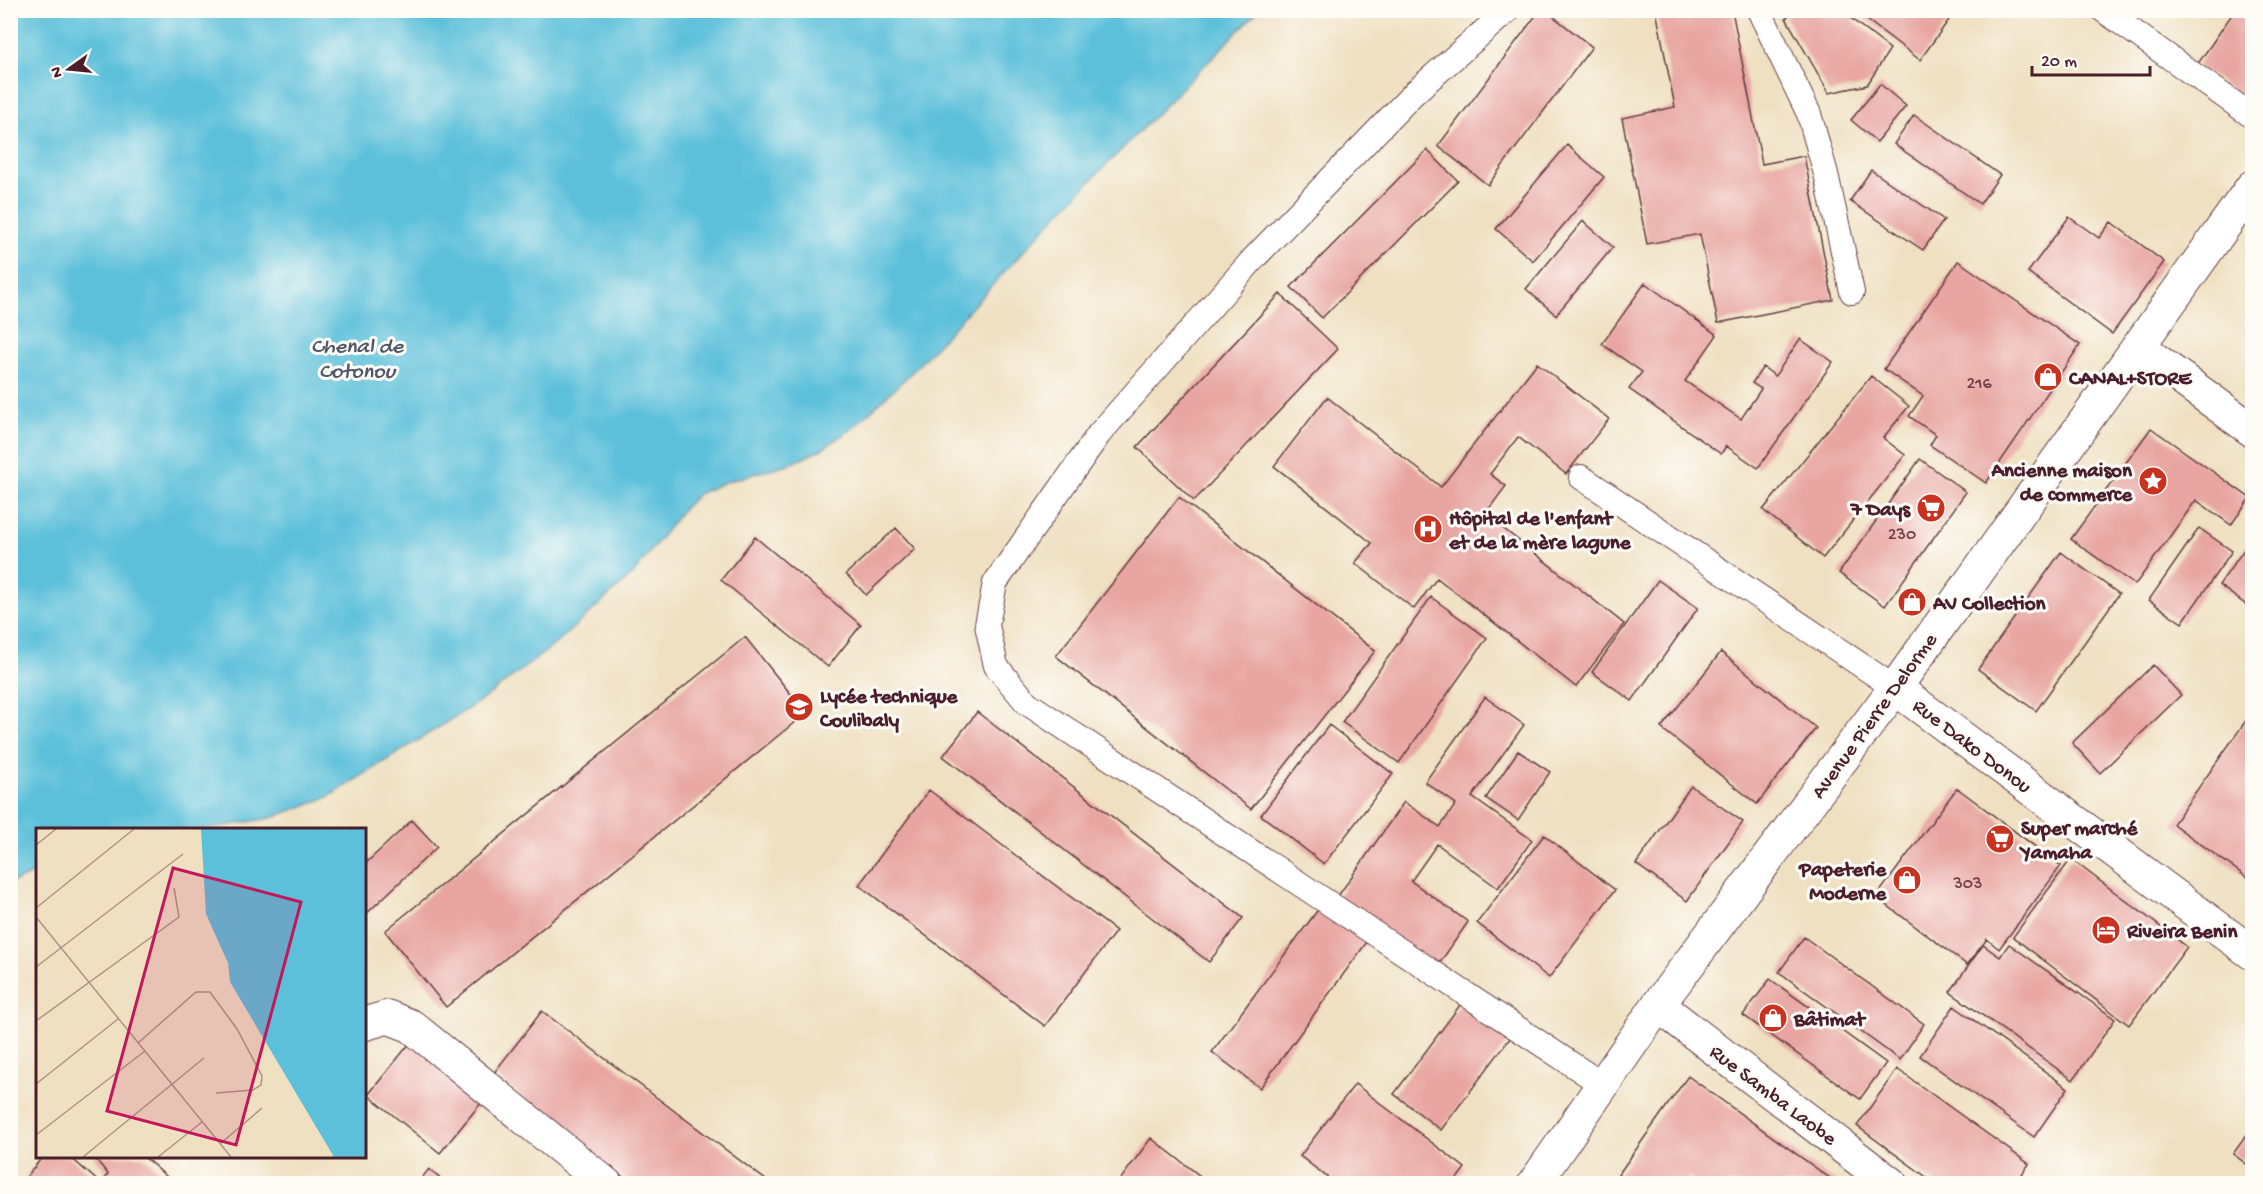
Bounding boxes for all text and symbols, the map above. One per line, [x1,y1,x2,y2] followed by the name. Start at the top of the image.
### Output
[39,39,99,99] north arrow
[2032,39,2150,77] scale bar
[2041,52,2077,73] text: 20 m
[47,64,68,79] text: N
[311,335,405,386] water label: Chenal de Cotonou
[2032,361,2064,393] shop icon: CANAL+STORE
[2068,368,2193,393] place label: CANAL+STORE
[1966,374,1992,395] house number: 216
[1991,460,2133,509] place label: Ancienne maison de commerce
[2137,465,2169,497] place icon: Ancienne maison de commerce
[1915,492,1947,524] supermarket icon: 7 Days
[1850,499,1911,524] place label: 7 Days
[1448,508,1632,557] place label: Hôpital de l'enfant et de la mère lagune
[1412,513,1444,545] hospital icon: Hôpital de l'enfant et de la mère lagune
[1888,525,1916,546] house number: 230
[1896,586,1928,618] shop icon: AV Collection
[1932,593,2047,618] place label: AV Collection
[1807,628,1945,805] street label: Avenue Pierre Delorme
[819,686,959,735] place label: Lycée technique Coulibaly
[783,691,815,723] school or university icon: Lycée technique Coulibaly
[1906,695,2035,801] street label: Rue Dako Donou
[2018,818,2139,867] place label: Super marché Yamaha
[1984,823,2016,855] supermarket icon: Super marché Yamaha
[36,828,366,1158] inset map
[1798,859,1887,908] place label: Papeterie Moderne
[1891,864,1923,896] shop icon: Papeterie Moderne
[1953,874,1982,895] house number: 303
[2090,914,2122,946] hotel icon: Riveira Benin
[2126,921,2238,946] place label: Riveira Benin
[1757,1002,1789,1034] shop icon: Bâtimat
[1793,1009,1867,1034] place label: Bâtimat
[1703,1041,1841,1153] street label: Rue Samba Laobe

